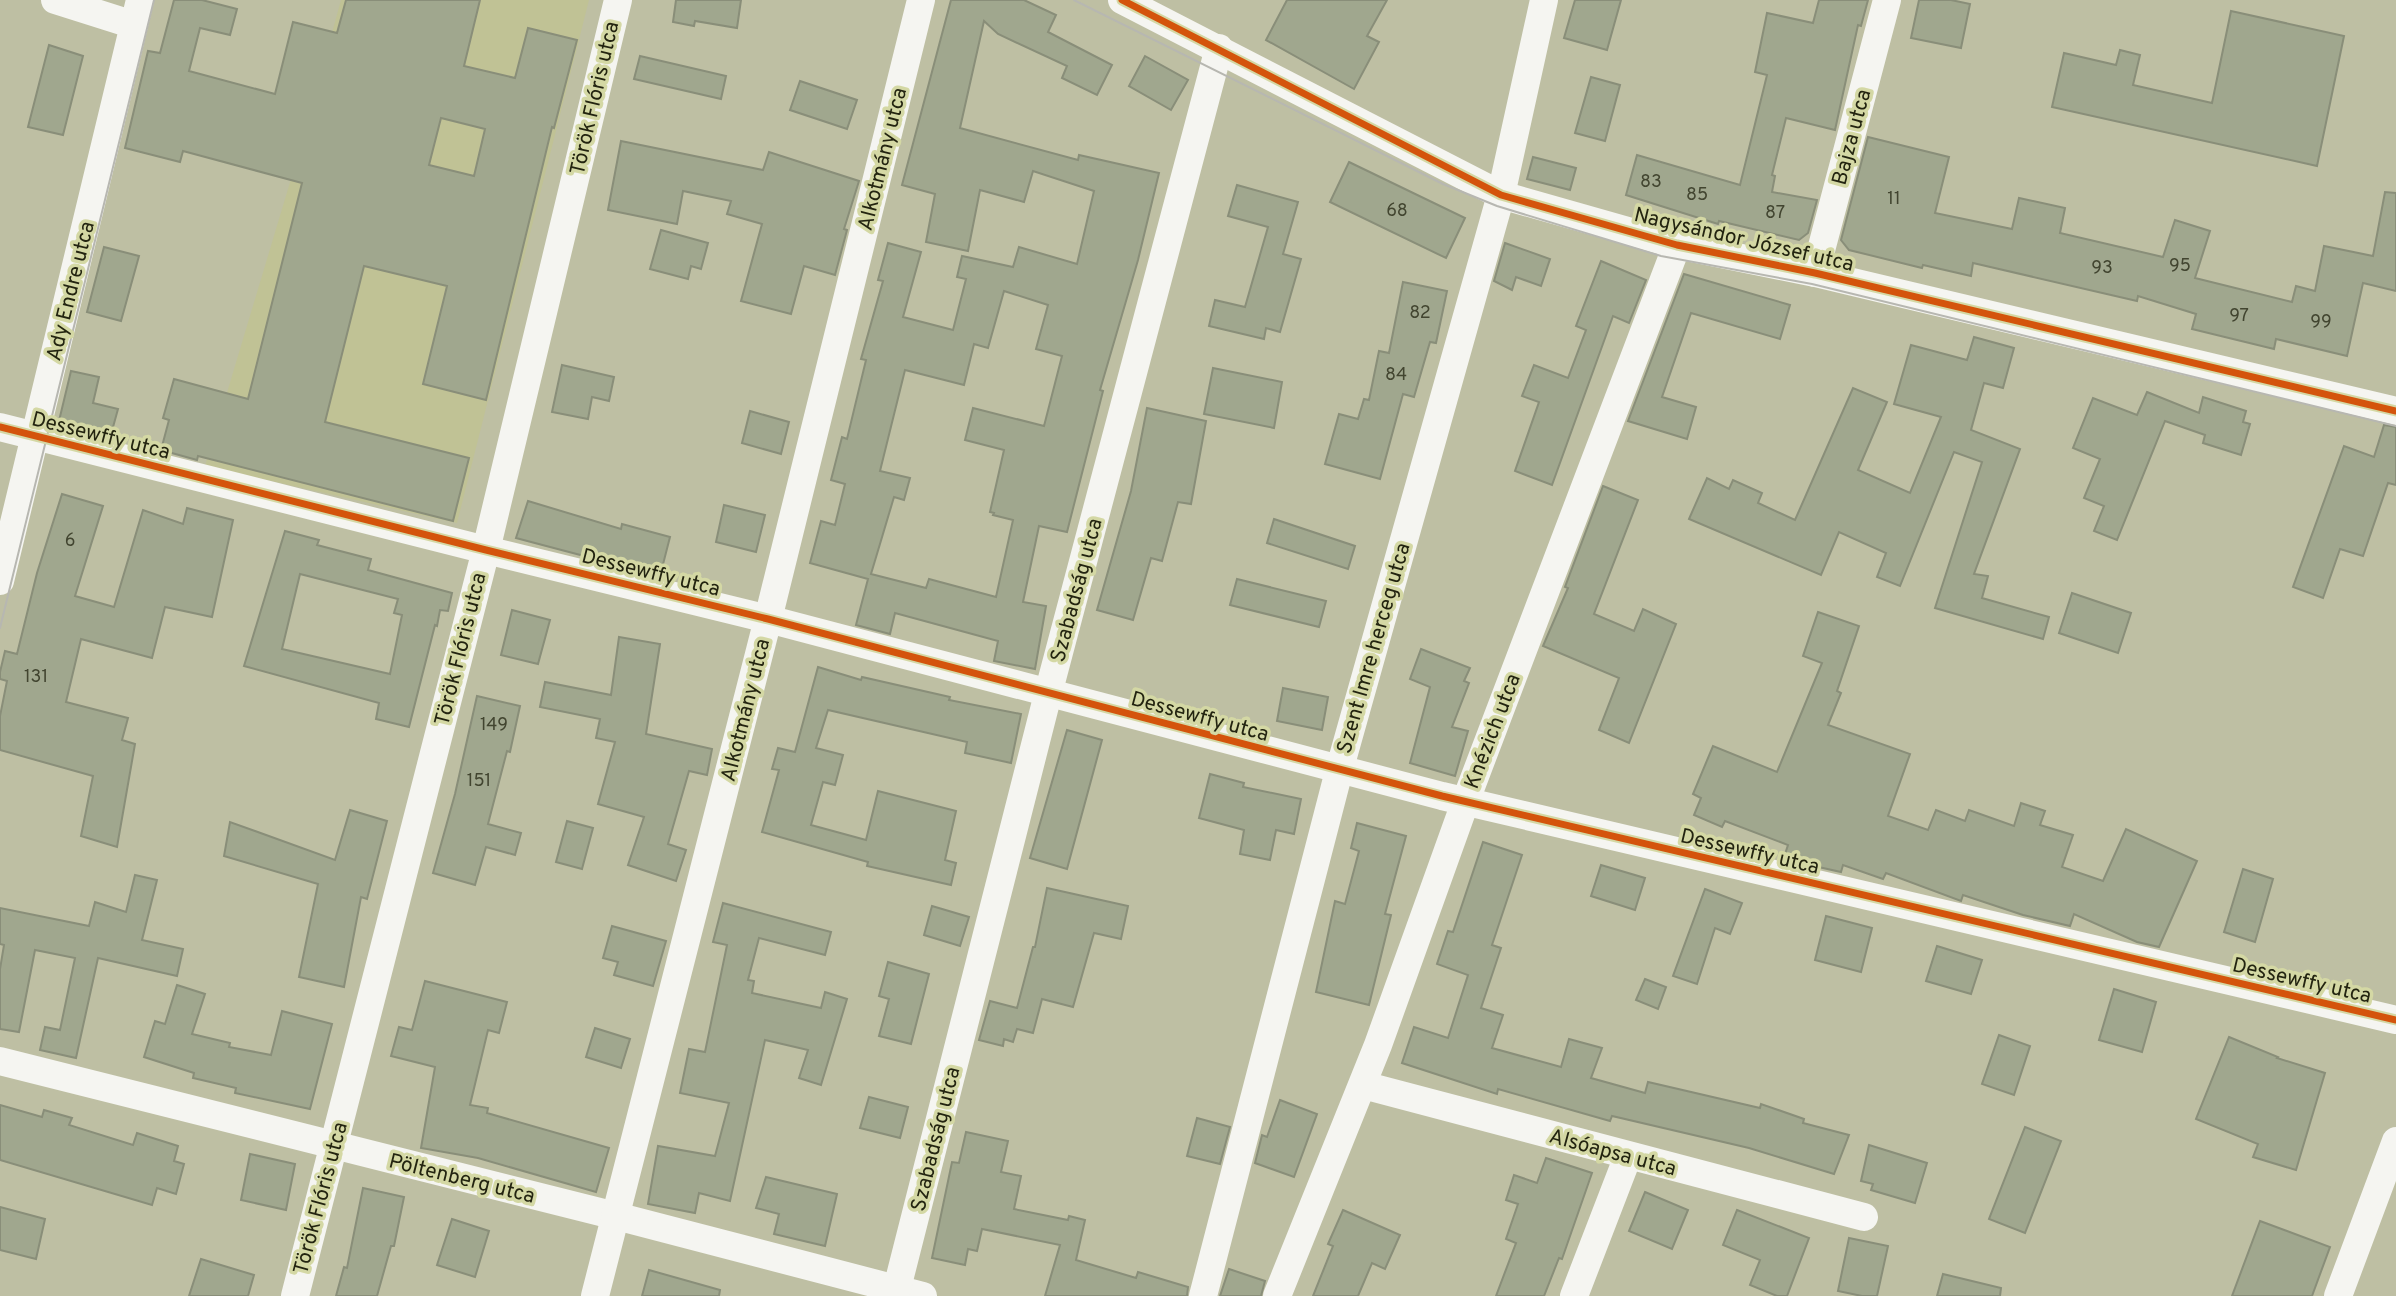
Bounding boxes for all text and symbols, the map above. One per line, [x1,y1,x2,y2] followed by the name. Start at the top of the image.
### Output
[565,19,626,178] street label: Török Flóris utca
[853,85,914,234] street label: Alkotmány utca
[1827,86,1878,188] street label: Bajza utca
[1640,171,1662,194] house number: 83
[1686,184,1708,207] house number: 85
[1887,188,1901,211] house number: 11
[1386,200,1408,223] house number: 68
[1631,202,1856,279] street label: Nagysándor József utca
[1765,202,1785,225] house number: 87
[41,219,102,364] street label: Ady Endre utca
[2169,255,2191,278] house number: 95
[2091,257,2113,280] house number: 93
[1409,302,1431,325] house number: 82
[2229,305,2249,328] house number: 97
[2310,311,2332,334] house number: 99
[1385,364,1407,387] house number: 84
[29,406,173,467] street label: Dessewffy utca
[1045,515,1110,665] street label: Szabadság utca
[65,530,75,553] house number: 6
[1331,540,1417,757] street label: Szent Imre herceg utca
[579,543,723,604] street label: Dessewffy utca
[429,570,494,729] street label: Török Flóris utca
[716,636,777,785] street label: Alkotmány utca
[24,666,48,689] house number: 131
[1459,670,1528,793] street label: Knézich utca
[1128,686,1272,749] street label: Dessewffy utca
[480,714,508,737] house number: 149
[467,770,491,793] house number: 151
[1677,823,1822,882] street label: Dessewffy utca
[2229,952,2374,1011] street label: Dessewffy utca
[905,1064,967,1214] street label: Szabadság utca
[288,1119,355,1278] street label: Török Flóris utca
[1546,1124,1679,1183] street label: Alsóapsa utca
[386,1148,538,1211] street label: Pöltenberg utca

